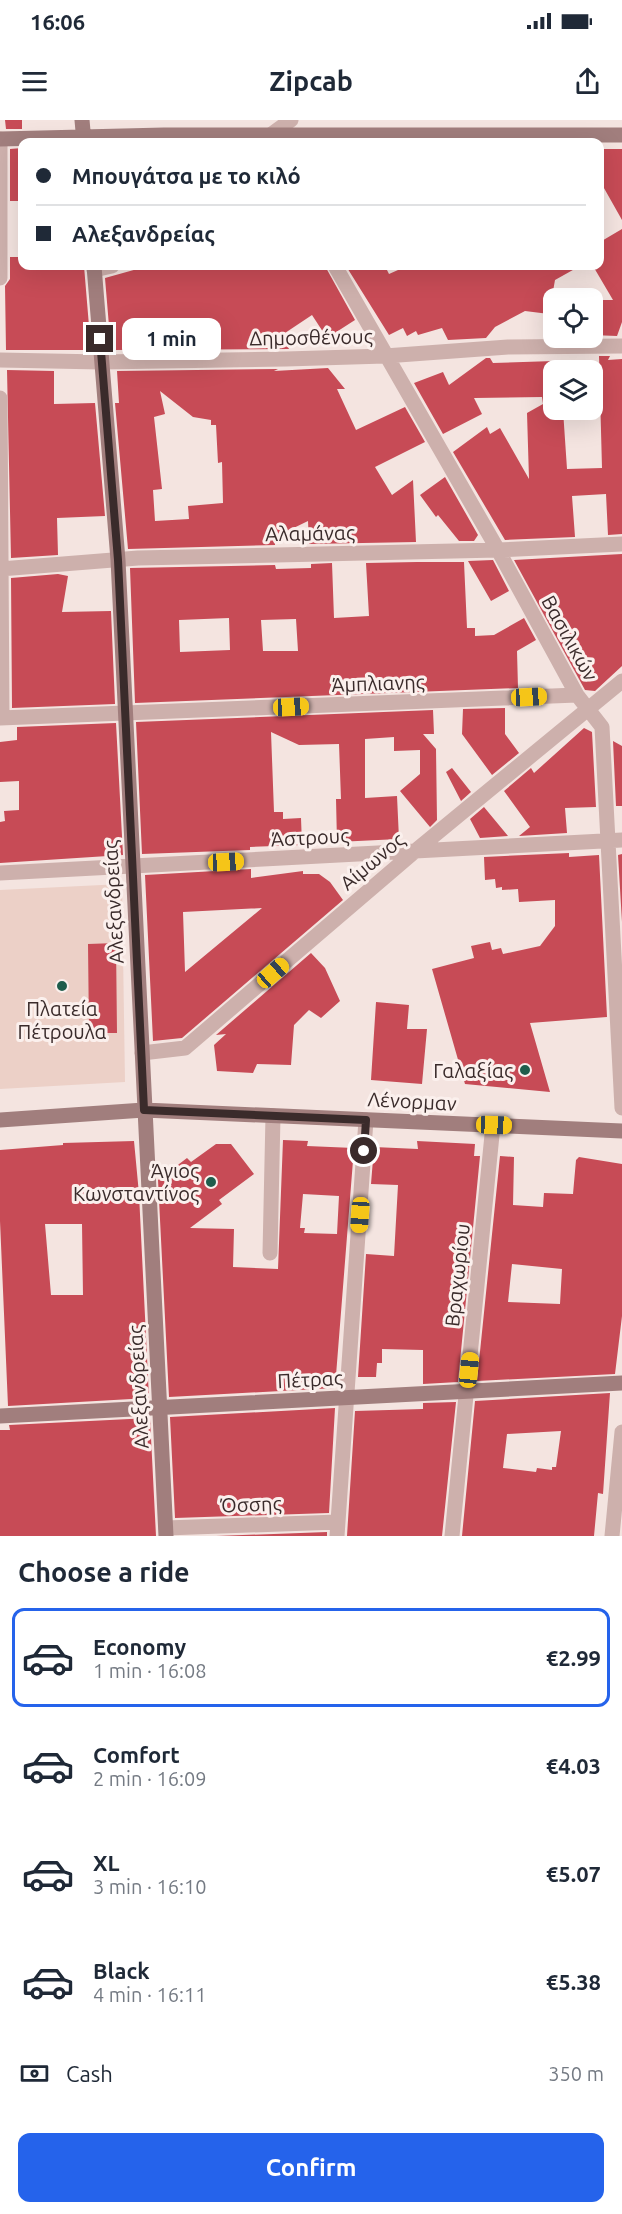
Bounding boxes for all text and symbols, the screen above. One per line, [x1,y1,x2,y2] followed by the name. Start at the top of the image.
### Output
[30,9,85,34] text: 16:06
[18,65,51,98] icon: menu
[571,65,604,98] icon: share
[269,66,353,96] text: Zipcab
[72,163,301,188] text: Μπουγάτσα με το κιλό
[72,221,215,246] text: Αλεξανδρείας
[543,288,603,420] map controls
[543,288,603,348] button: locate
[121,318,220,360] callout: 1 min
[249,324,373,350] street label: Δημοσθένους
[86,325,113,352] route end
[146,327,197,350] text: 1 min
[543,360,603,420] button: layers
[265,521,355,545] street label: Αλαμάνας
[537,591,603,685] street label: Βασιλικών
[331,670,425,696] street label: Άμπλιανης
[511,687,547,707] car
[273,697,309,717] car
[270,823,350,851] street label: Άστρους
[335,827,409,895] street label: Αίμωνος
[98,839,129,965] street label: Αλεξανδρείας
[208,852,244,872] car
[254,954,292,992] car
[55,979,69,993] marker: Πλατεία Πέτρουλα
[17,997,107,1043] place label: Πλατεία Πέτρουλα
[433,1059,513,1083] place label: Γαλαξίας
[518,1063,532,1077] marker: Γαλαξίας
[367,1087,457,1115] street label: Λένορμαν
[476,1115,512,1135] car
[350,1137,377,1164] route start
[73,1159,199,1205] place label: Άγιος Κωνσταντίνος
[204,1175,218,1189] marker: Άγιος Κωνσταντίνος
[350,1196,370,1234] car
[440,1222,474,1328] street label: Βραχωρίου
[123,1324,154,1450] street label: Αλεξανδρείας
[458,1351,480,1389] car
[277,1366,343,1392] street label: Πέτρας
[219,1491,282,1517] street label: Όσσης
[18,1557,190,1587] text: Choose a ride
[21,1631,75,1685] icon: car
[93,1634,186,1659] text: Economy
[546,1645,601,1670] text: €2.99
[93,1659,207,1682] text: 1 min · 16:08
[21,1739,75,1793] icon: car
[93,1742,180,1767] text: Comfort
[546,1753,601,1778] text: €4.03
[93,1767,207,1790] text: 2 min · 16:09
[21,1847,75,1901] icon: car
[93,1850,120,1875] text: XL
[546,1861,601,1886] text: €5.07
[93,1875,207,1898] text: 3 min · 16:10
[21,1955,75,2009] icon: car
[93,1958,150,1983] text: Black
[546,1969,601,1994] text: €5.38
[93,1983,207,2006] text: 4 min · 16:11
[18,2057,51,2090] icon: cash
[66,2061,113,2086] text: Cash
[548,2062,604,2085] text: 350 m
[18,2133,604,2202] button: Confirm

